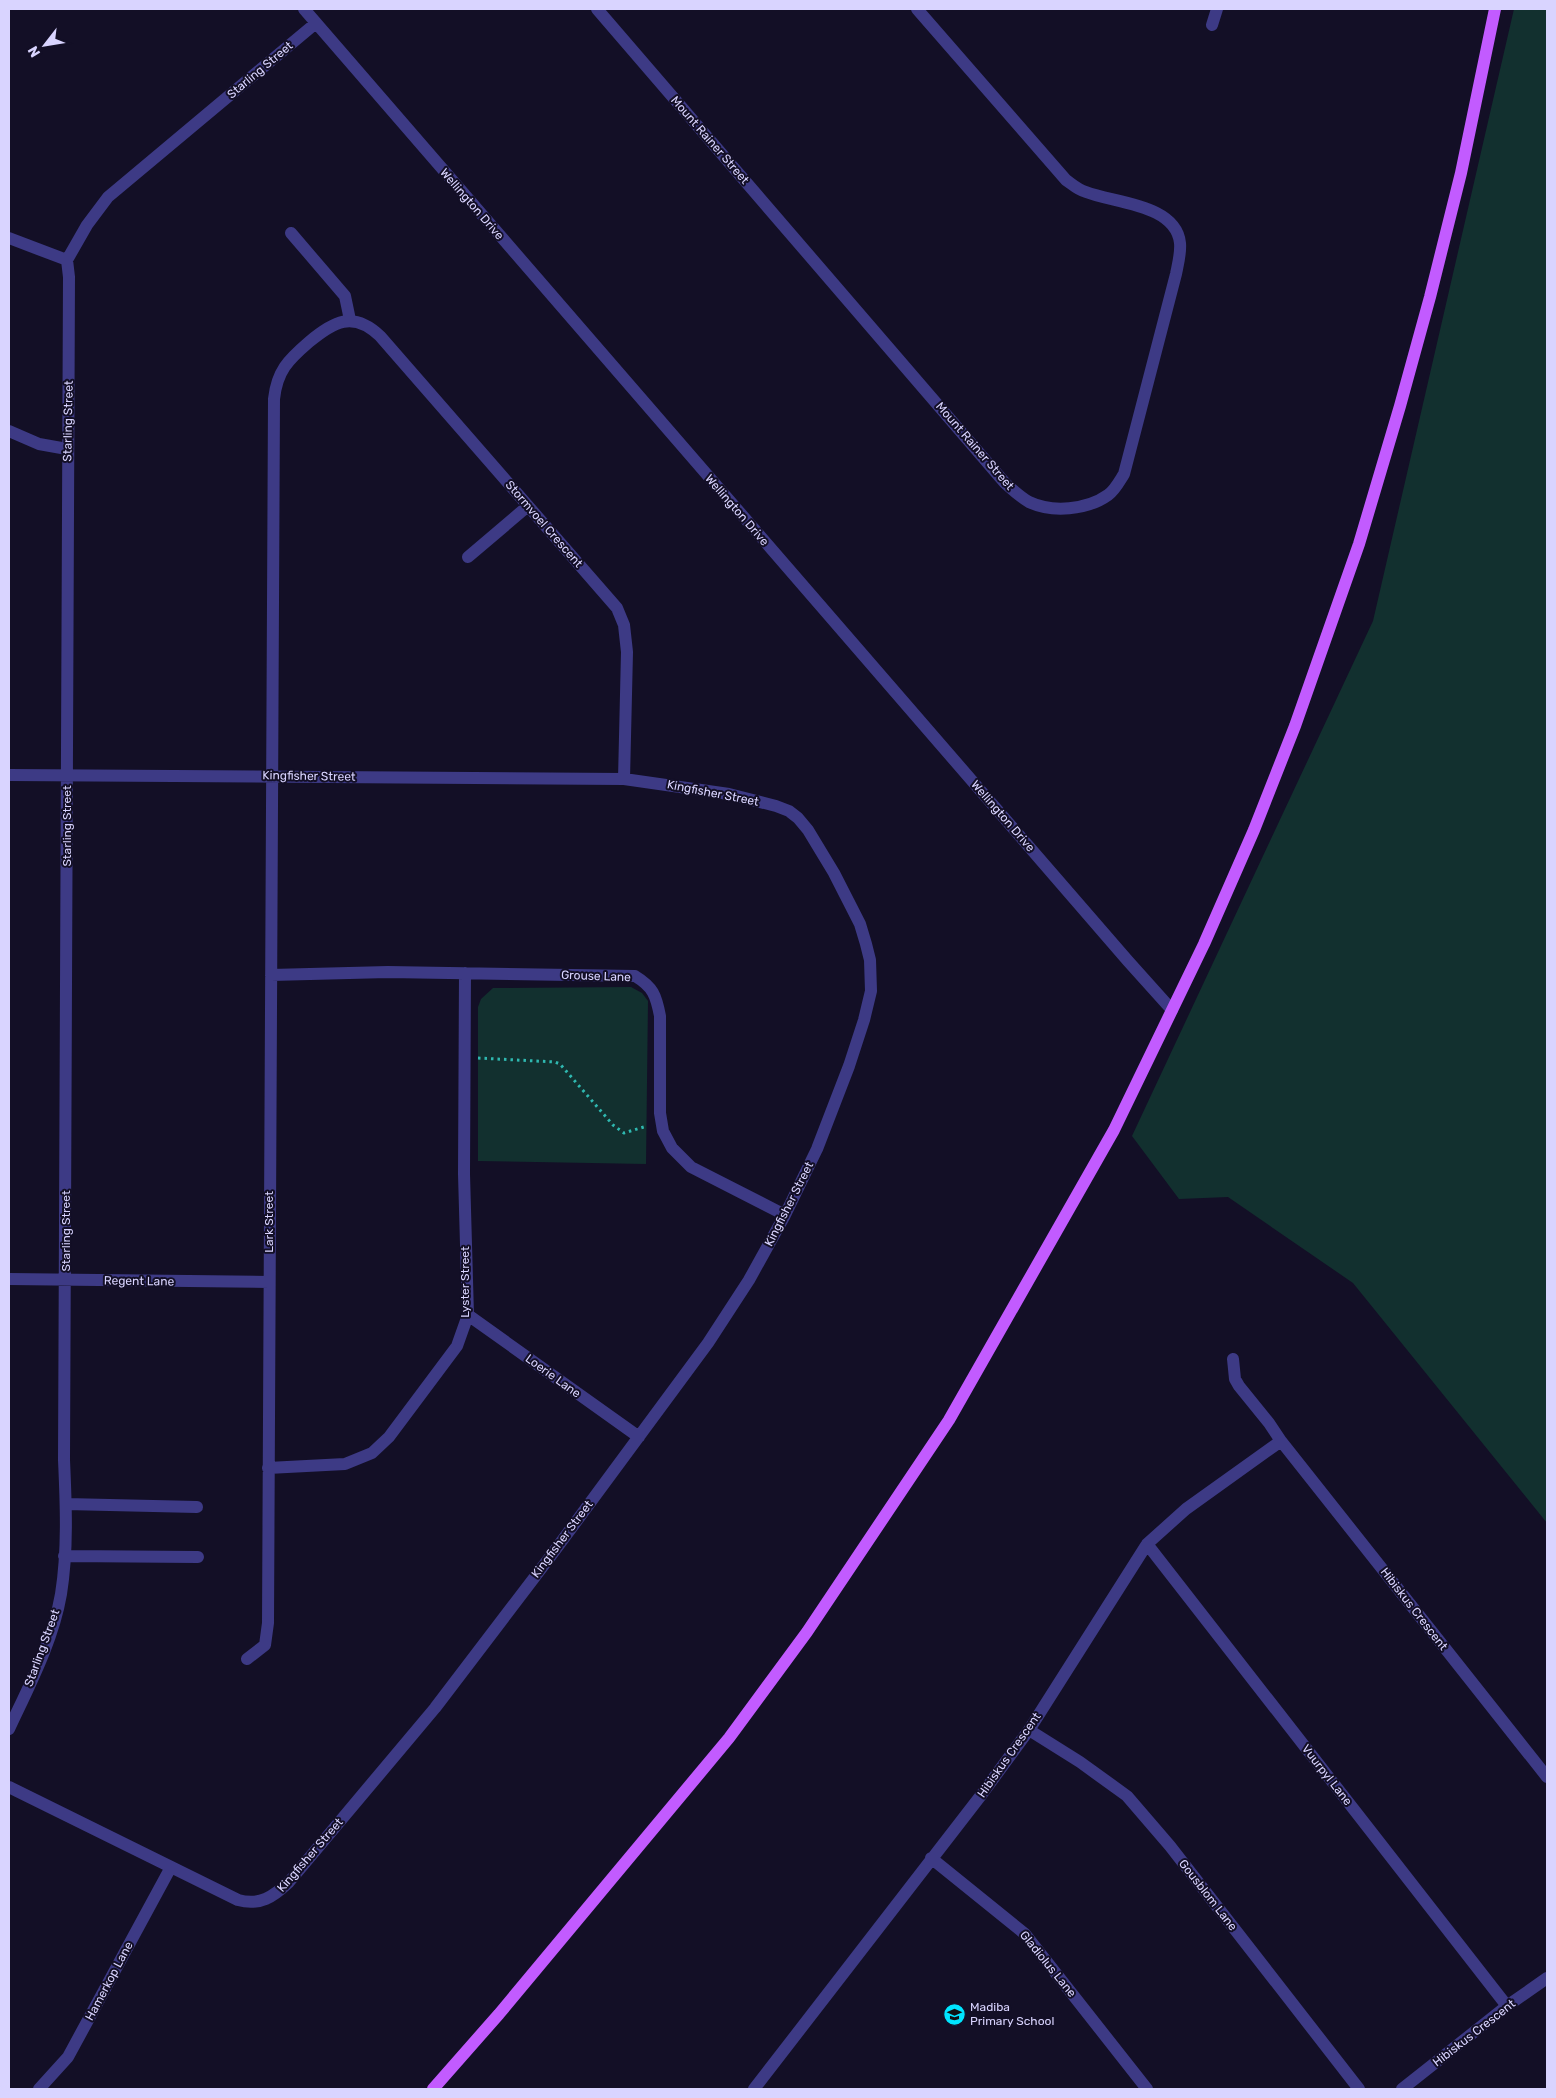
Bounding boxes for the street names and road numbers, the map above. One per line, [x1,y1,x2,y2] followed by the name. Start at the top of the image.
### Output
[224,38,296,101] street label: Starling Street
[668,93,752,187] street label: Mount Rainer Street
[437,165,507,243] street label: Wellington Drive
[60,380,76,462] street label: Starling Street
[933,399,1017,493] street label: Mount Rainer Street
[702,471,772,549] street label: Wellington Drive
[502,478,586,571] street label: Stormvoel Crescent
[262,768,356,784] street label: Kingfisher Street
[666,777,760,809] street label: Kingfisher Street
[968,777,1038,855] street label: Wellington Drive
[60,785,74,867] street label: Starling Street
[561,968,631,984] street label: Grouse Lane
[762,1159,817,1249] street label: Kingfisher Street
[59,1190,73,1272] street label: Starling Street
[262,1191,276,1253] street label: Lark Street
[458,1246,472,1318] street label: Lyster Street
[104,1273,175,1289] street label: Regent Lane
[523,1351,584,1401] street label: Loerie Lane
[528,1497,596,1580] street label: Kingfisher Street
[1378,1565,1451,1653] street label: Hibiskus Crescent
[22,1607,63,1689] street label: Starling Street
[974,1710,1044,1800] street label: Hibiskus Crescent
[1299,1742,1355,1808] street label: Vuurpyl Lane
[274,1815,346,1895] street label: Kingfisher Street
[1176,1857,1240,1934] street label: Gousblom Lane
[1017,1928,1079,2000] street label: Gladiolus Lane
[82,1939,136,2023] street label: Hamerkop Lane
[1430,1996,1518,2069] street label: Hibiskus Crescent

